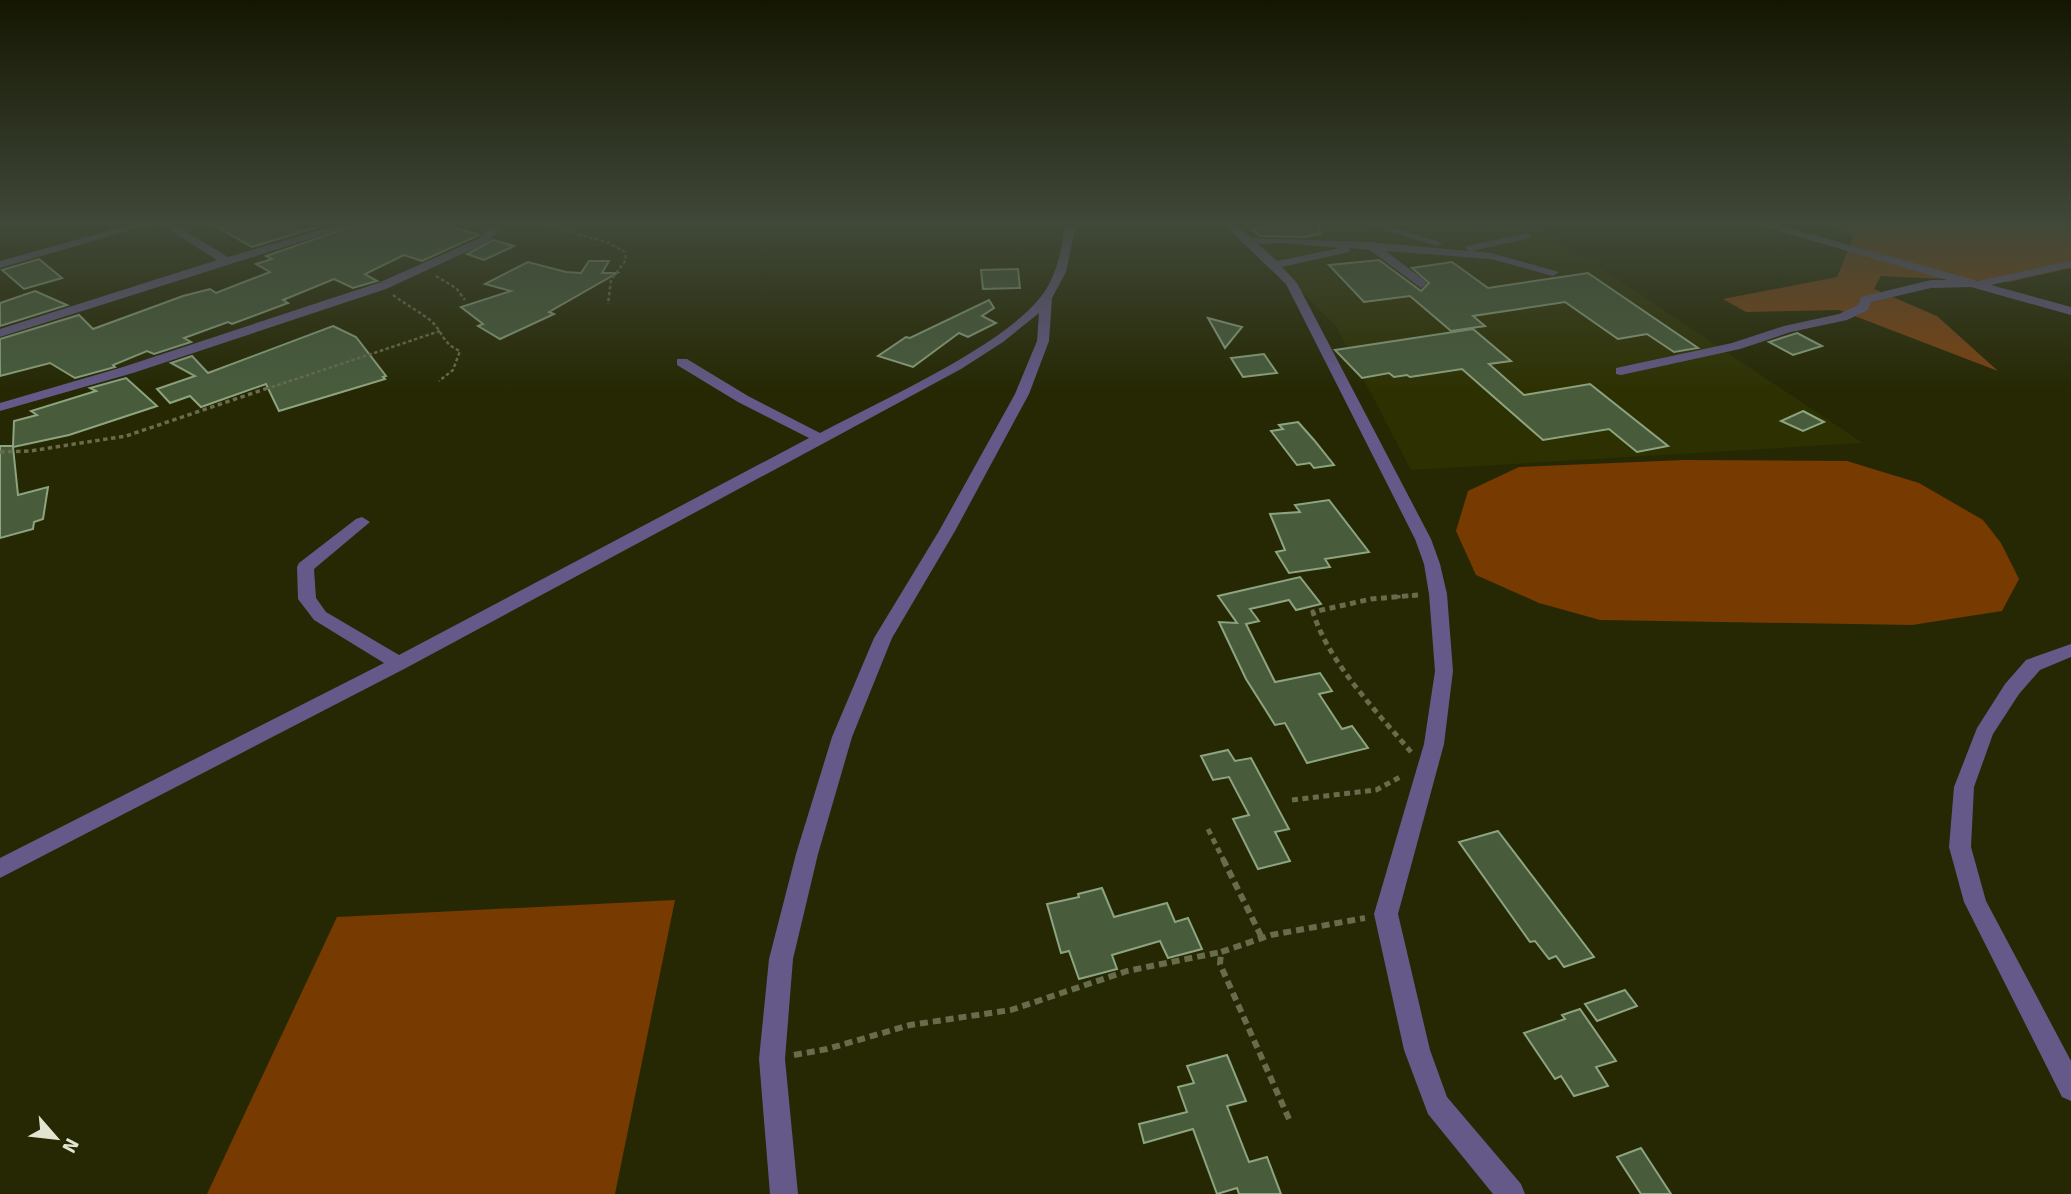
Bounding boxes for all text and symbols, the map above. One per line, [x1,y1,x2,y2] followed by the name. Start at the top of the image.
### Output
[21,1103,91,1173] north arrow
[56,1134,84,1157] text: N

